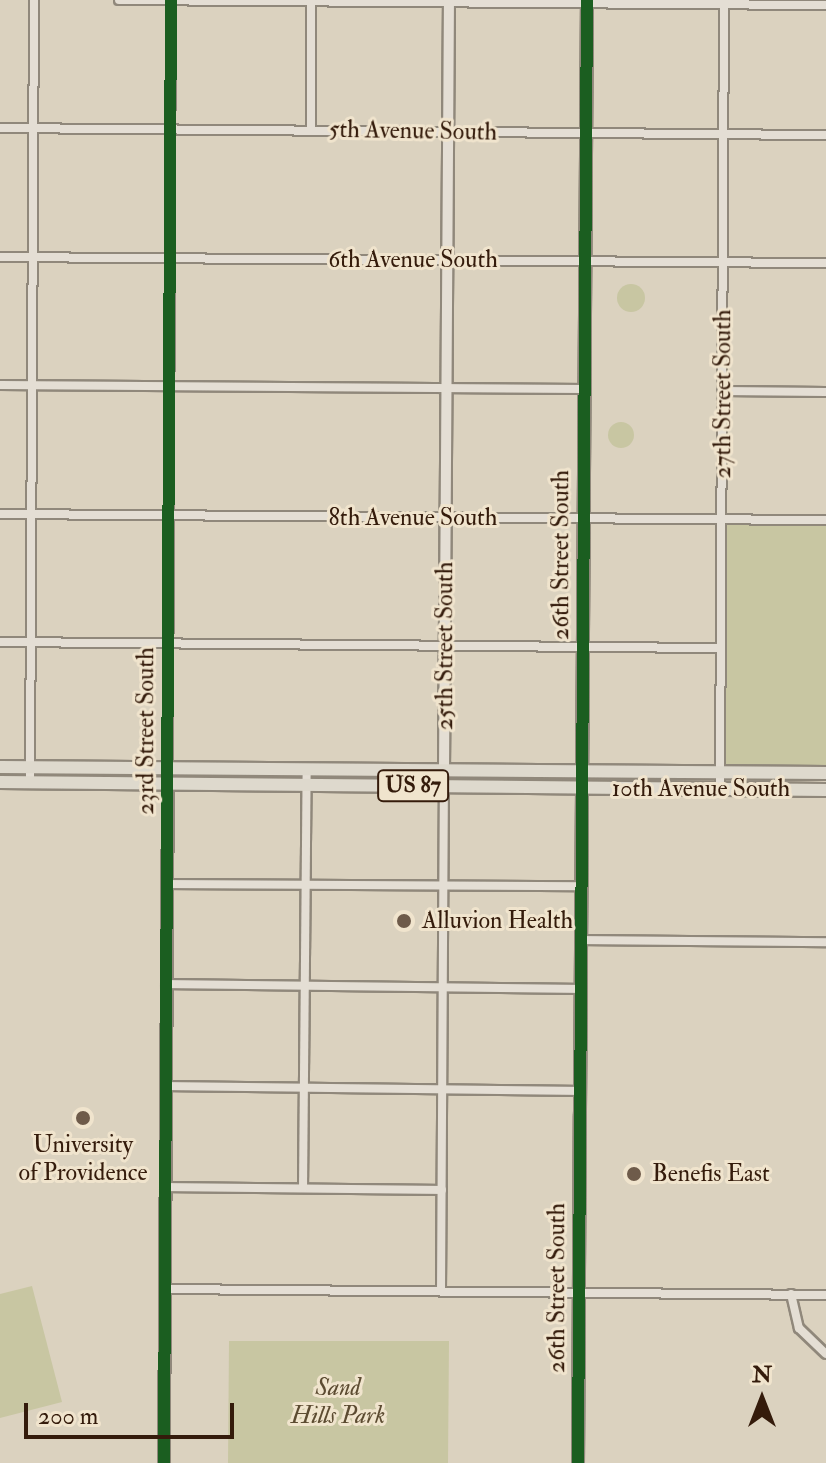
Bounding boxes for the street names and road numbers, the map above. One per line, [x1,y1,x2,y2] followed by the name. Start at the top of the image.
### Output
[329,115,497,147] street label: 5th Avenue South
[328,246,498,274] street label: 6th Avenue South
[709,309,737,479] street label: 27th Street South
[547,470,575,640] street label: 26th Street South
[329,504,497,532] street label: 8th Avenue South
[431,562,459,730] street label: 25th Street South
[132,647,160,815] street label: 23rd Street South
[377,768,449,804] road number: US 87
[612,775,790,803] street label: 10th Avenue South
[543,1203,571,1373] street label: 26th Street South

